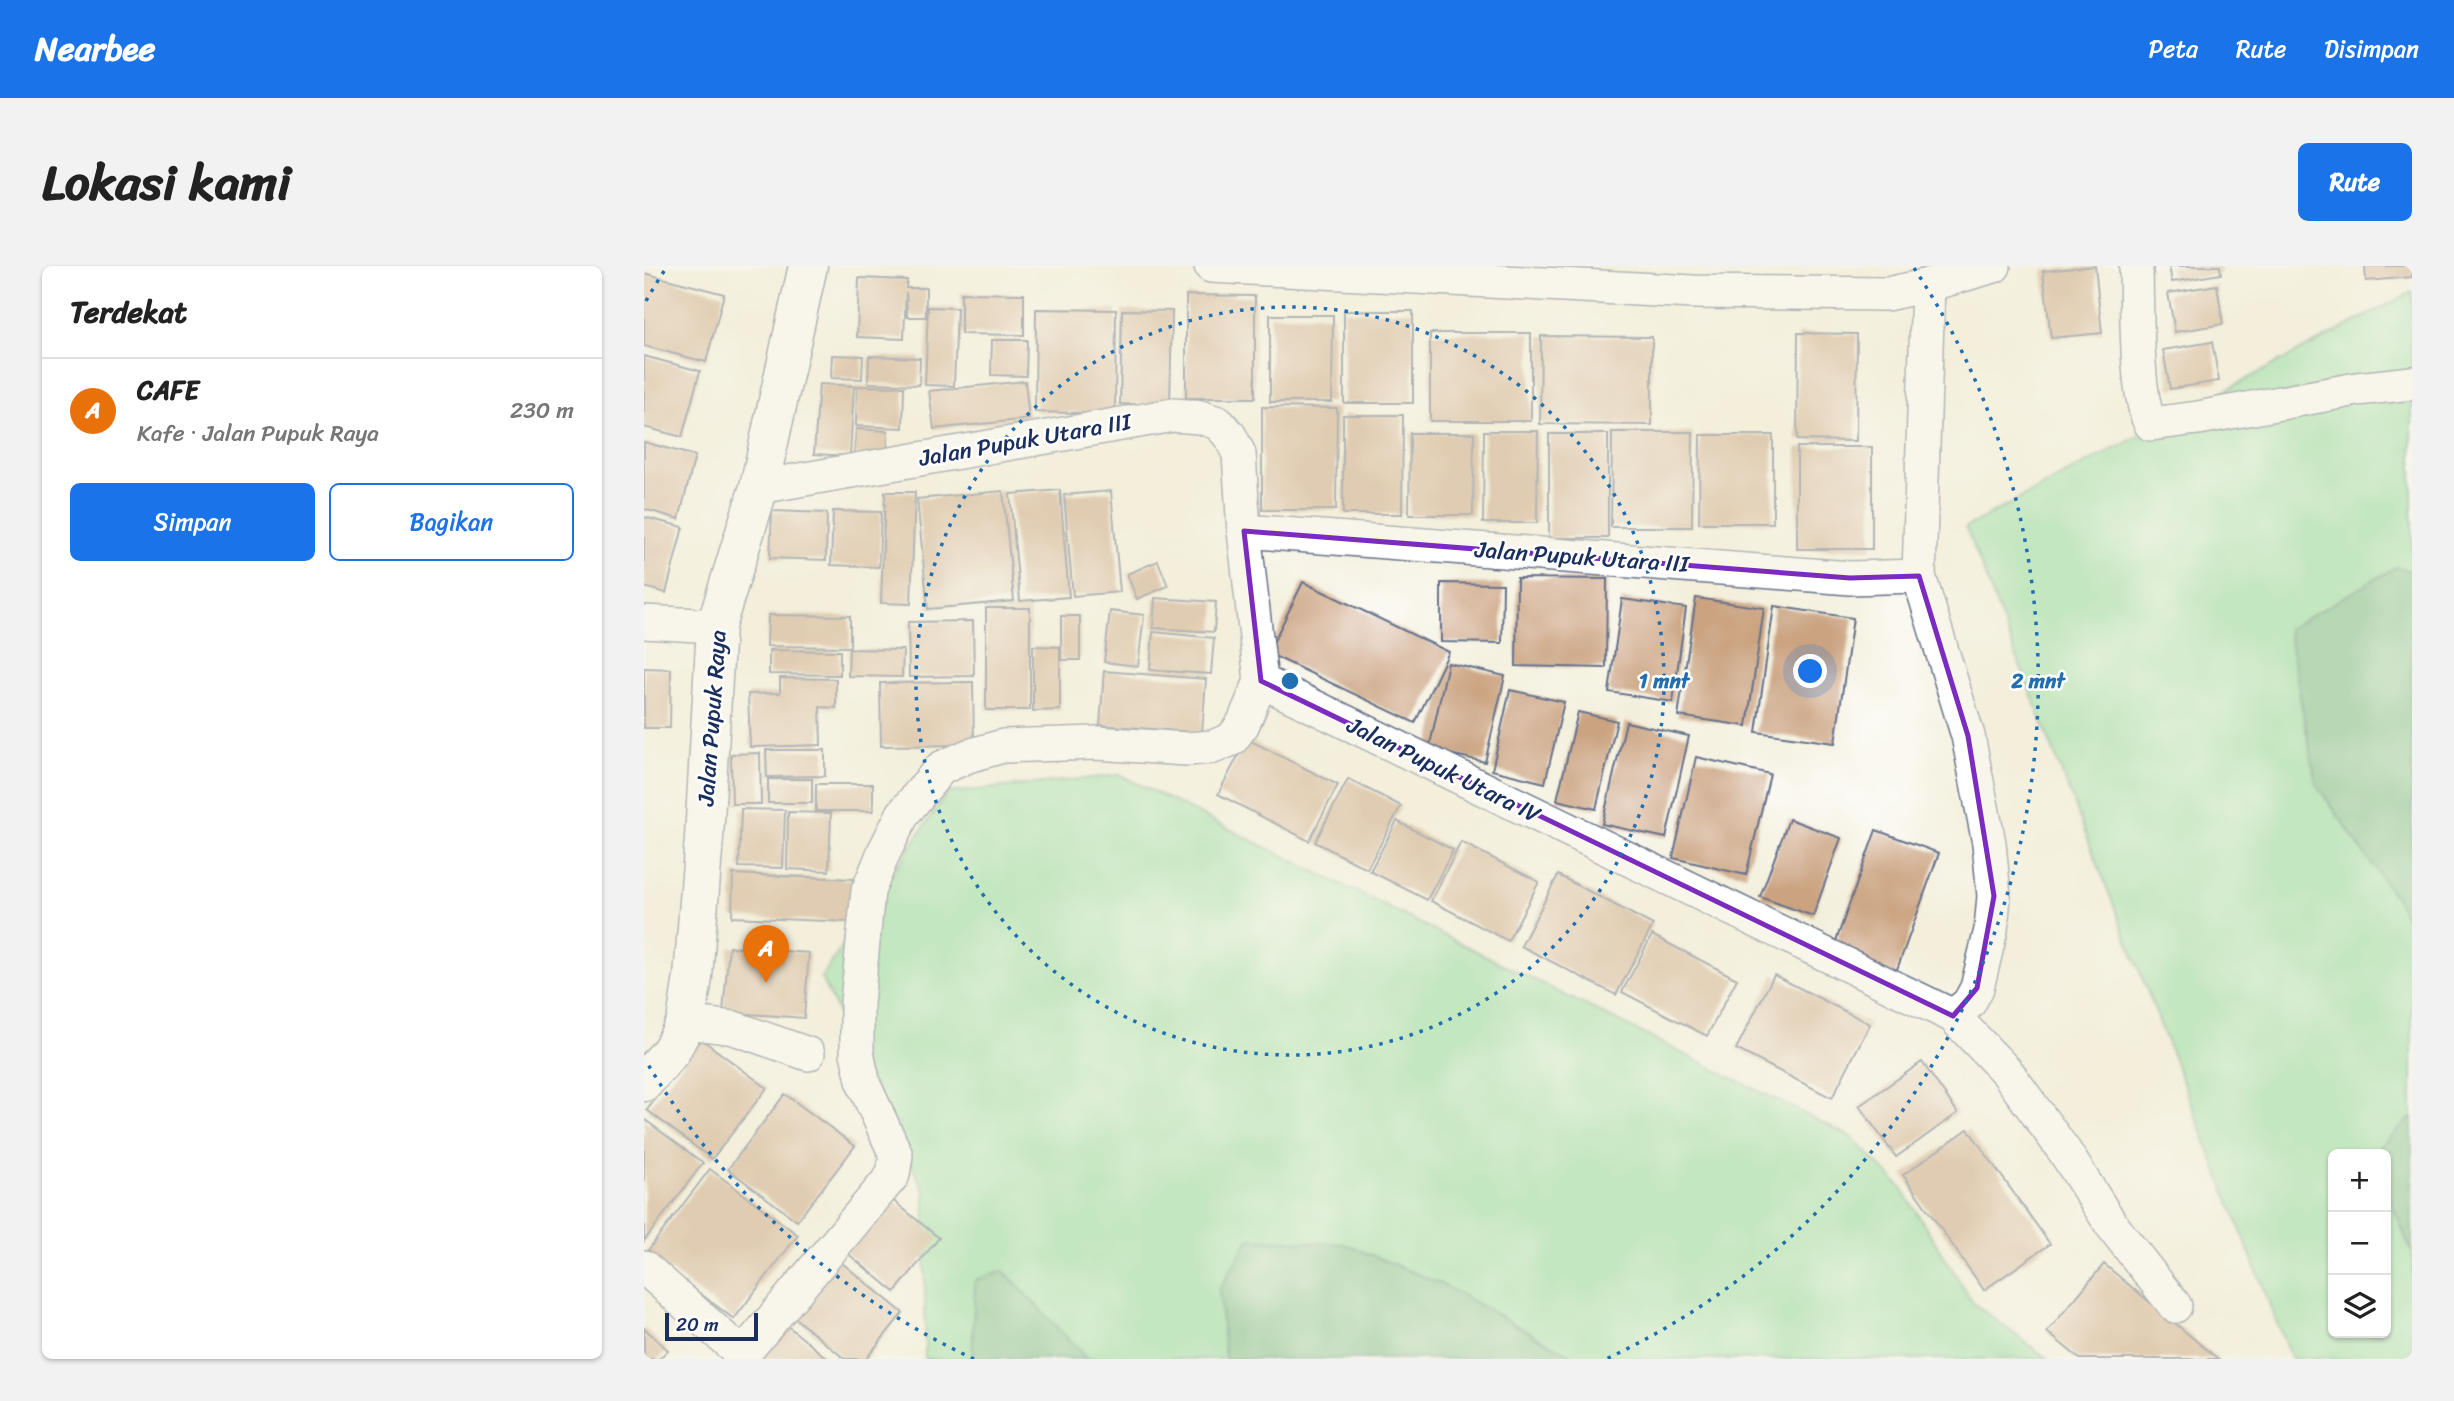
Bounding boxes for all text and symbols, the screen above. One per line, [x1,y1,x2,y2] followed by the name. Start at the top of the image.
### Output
[35,20,155,78] text: Nearbee
[2149,28,2198,70] text: Peta
[2236,28,2286,70] text: Rute
[2324,28,2419,70] text: Disimpan
[42,139,291,226] text: Lokasi kami
[2298,143,2412,221] button: Rute
[70,285,187,339] text: Terdekat
[137,367,199,413] text: CAFE
[85,390,101,431] text: A
[510,390,574,431] text: 230 m
[915,401,1136,479] street label: Jalan Pupuk Utara III
[137,413,379,454] text: Kafe · Jalan Pupuk Raya
[70,483,315,561] button: Simpan
[329,483,574,561] button: Bagikan
[1473,529,1692,585] street label: Jalan Pupuk Utara III
[685,628,739,808] street label: Jalan Pupuk Raya
[1793,654,1827,688] your location
[1639,662,1691,700] text: 1 mnt
[2010,662,2066,700] text: 2 mnt
[1278,669,1302,693] centre of rings
[1339,705,1548,835] street label: Jalan Pupuk Utara IV
[743,925,789,983] pin: A
[2328,1149,2391,1338] map controls
[2328,1149,2391,1212] button: +
[2328,1212,2391,1275] button: −
[2328,1275,2391,1338] button: layers
[676,1308,719,1341] text: 20 m
[665,1310,758,1342] scale bar

